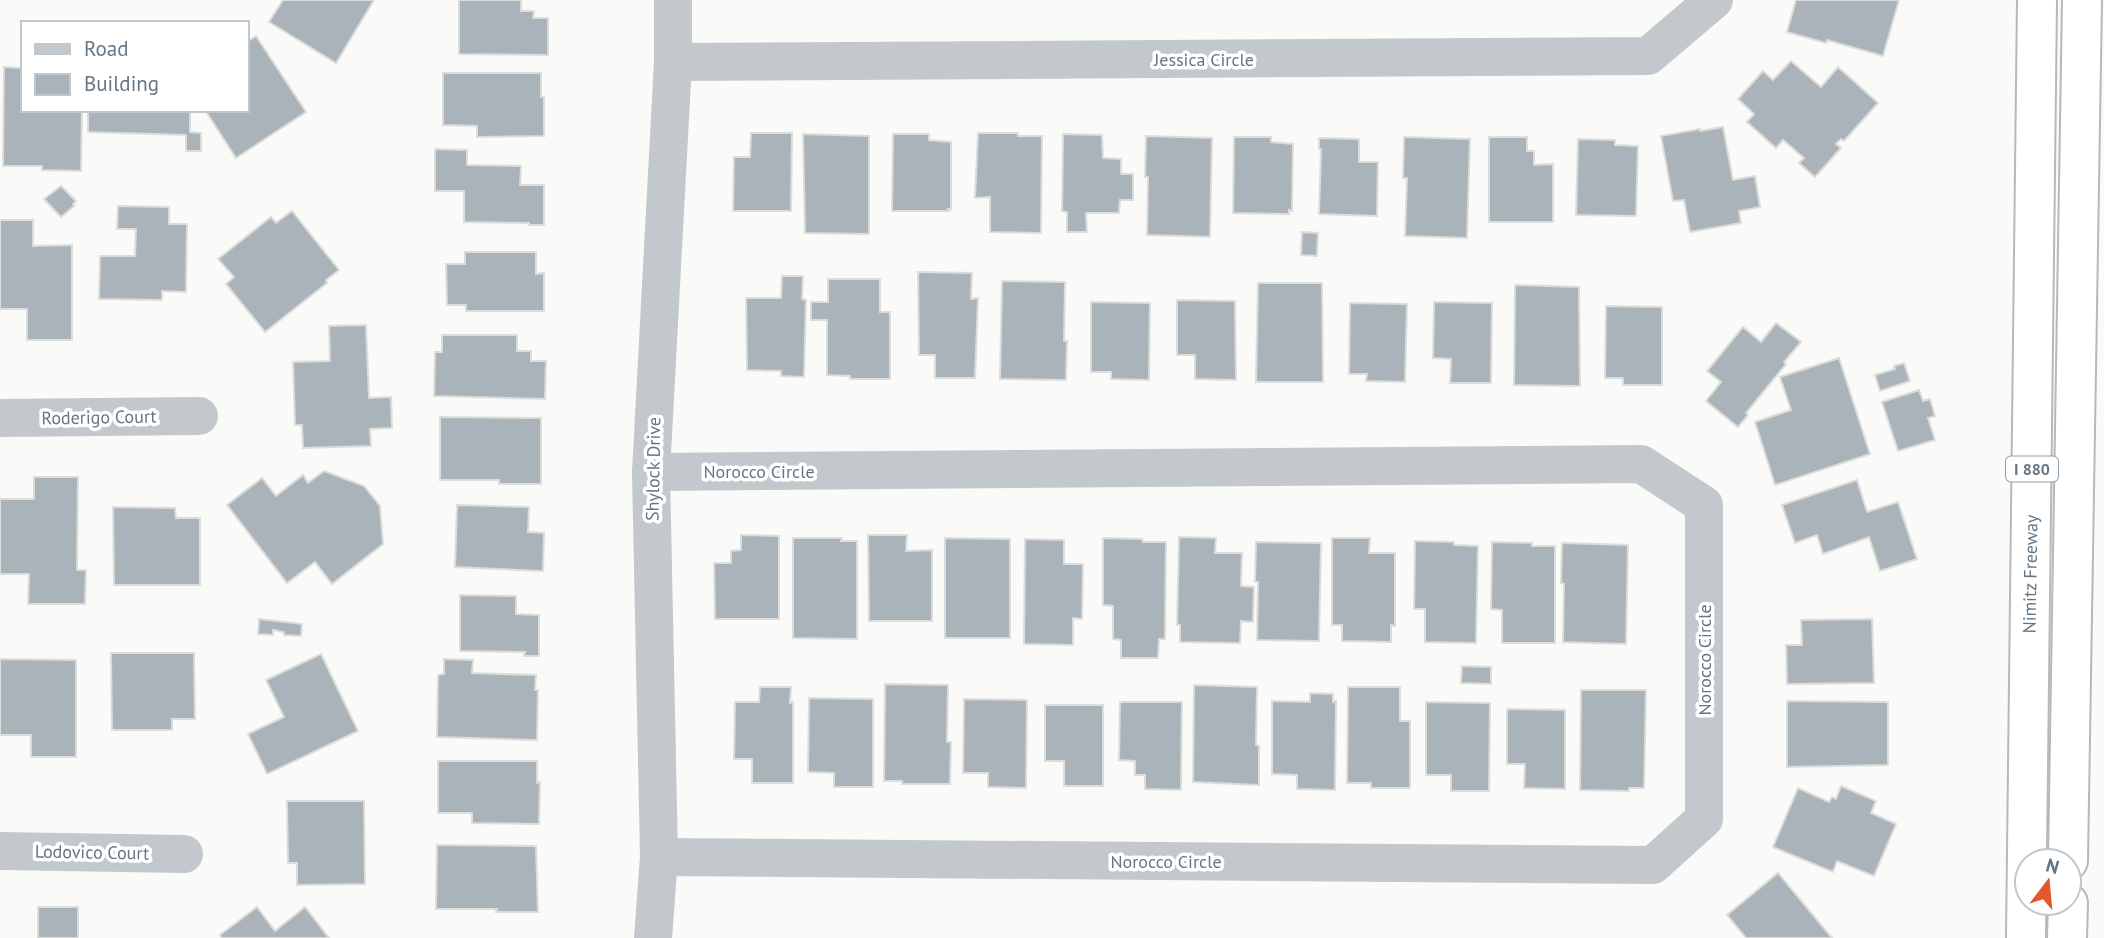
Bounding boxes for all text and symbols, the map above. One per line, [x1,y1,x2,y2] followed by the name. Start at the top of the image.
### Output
[21,21,248,112] legend
[84,35,128,62] text: Road
[1153,48,1254,71] street label: Jessica Circle
[84,70,159,97] text: Building
[41,404,157,430] street label: Roderigo Court
[641,417,665,521] street label: Shylock Drive
[2006,456,2058,482] road number: I 880
[703,460,815,483] street label: Norocco Circle
[2017,514,2043,634] street label: Nimitz Freeway
[1693,604,1716,716] street label: Norocco Circle
[35,840,149,864] street label: Lodovico Court
[2013,847,2083,917] north arrow
[1110,850,1222,873] street label: Norocco Circle
[2043,852,2062,879] text: N

